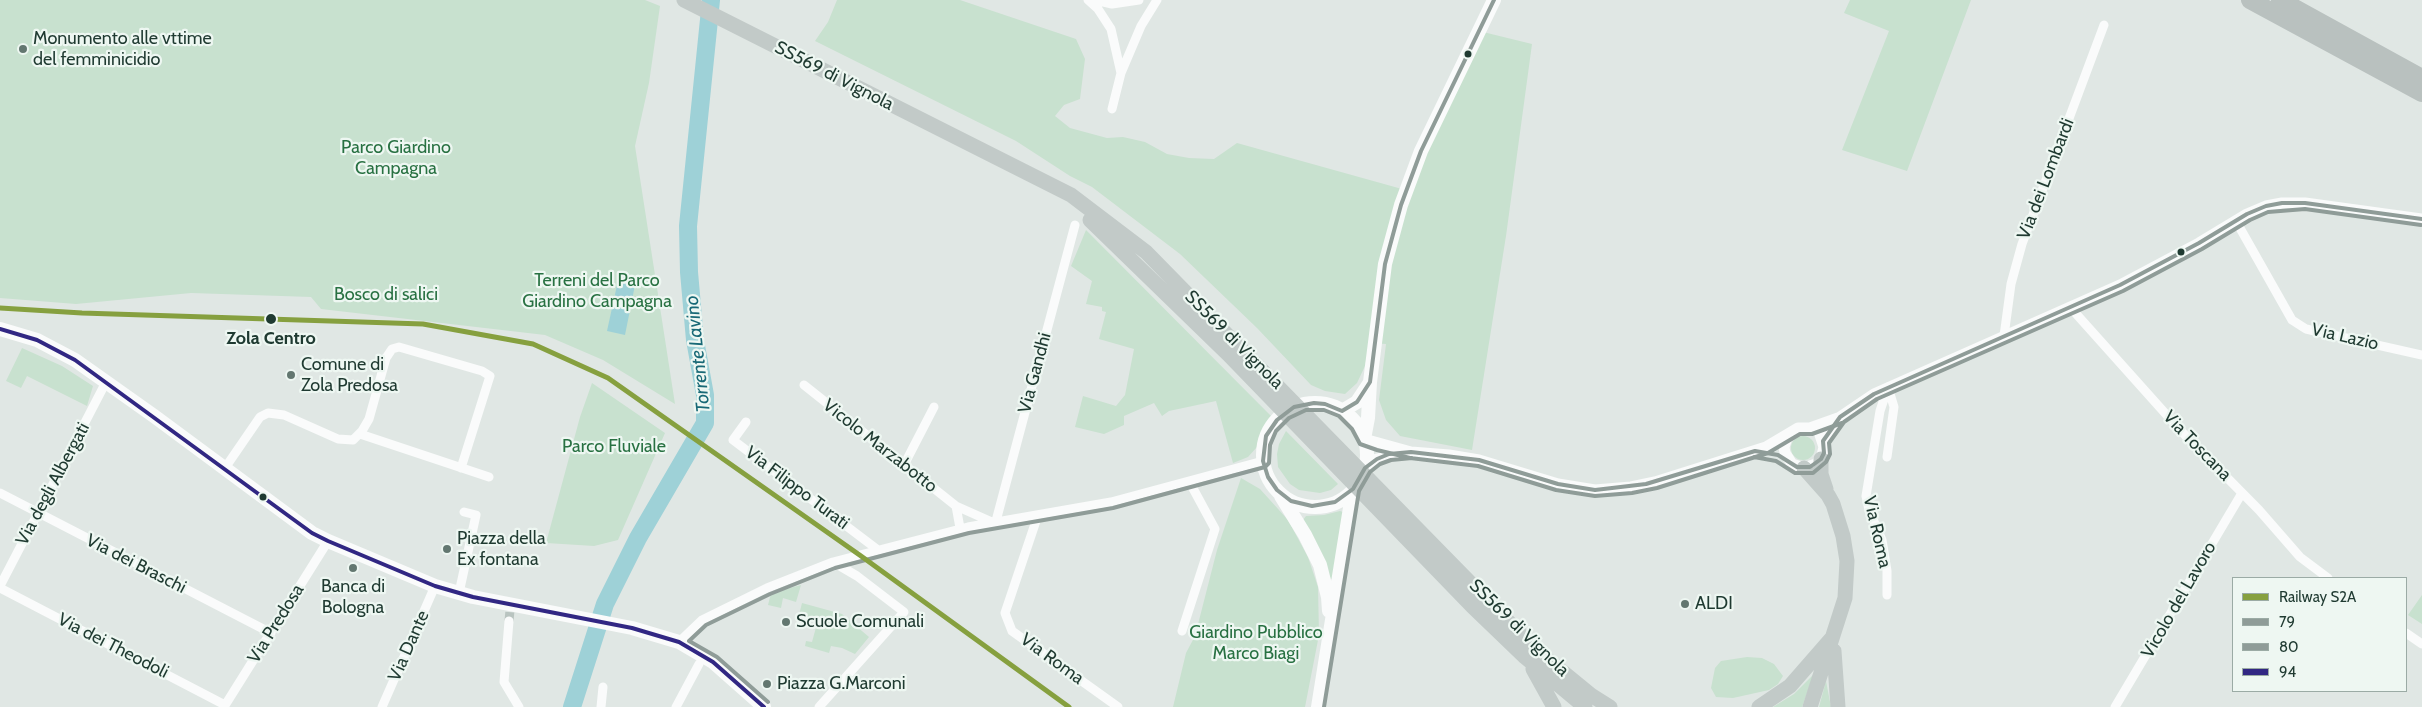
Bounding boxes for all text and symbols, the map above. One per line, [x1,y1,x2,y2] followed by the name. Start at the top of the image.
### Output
[33,28,212,70] place label: Monumento alle vttime del femminicidio
[771,37,897,115] street label: SS569 di Vignola
[17,43,29,55] marker: Monumento alle vttime del femminicidio
[1463,49,1473,59] unlabelled marker
[2013,115,2079,243] street label: Via dei Lombardi
[341,137,451,180] park label: Parco Giardino Campagna
[2176,247,2186,257] unlabelled marker
[522,270,672,312] park label: Terreni del Parco Giardino Campagna
[334,284,438,306] park label: Bosco di salici
[1180,286,1288,394] street label: SS569 di Vignola
[681,294,715,414] water label: Torrente Lavino
[264,312,278,326] marker: Zola Centro
[2309,319,2381,355] street label: Via Lazio
[226,328,316,350] place label: Zola Centro
[1014,330,1056,416] street label: Via Gandhi
[301,354,398,396] place label: Comune di Zola Predosa
[285,369,297,381] marker: Comune di Zola Predosa
[818,395,942,497] street label: Vicolo Marzabotto
[2158,406,2236,486] street label: Via Toscana
[12,419,94,549] street label: Via degli Albergati
[562,436,666,458] park label: Parco Fluviale
[741,442,853,534] street label: Via Filippo Turati
[258,492,268,502] unlabelled marker
[1858,494,1896,570] street label: Via Roma
[457,528,546,570] place label: Piazza della Ex fontana
[82,530,190,598] street label: Via dei Braschi
[2137,538,2221,662] street label: Vicolo del Lavoro
[441,543,453,555] marker: Piazza della Ex fontana
[347,562,359,574] marker: Banca di Bologna
[1465,575,1573,681] street label: SS569 di Vignola
[321,576,385,618] place label: Banca di Bologna
[2232,577,2407,692] legend
[243,581,309,667] street label: Via Predosa
[2279,588,2356,606] text: Railway S2A
[1695,593,1733,615] place label: ALDI
[1679,598,1691,610] marker: ALDI
[384,607,434,685] street label: Via Dante
[54,609,172,683] street label: Via dei Theodoli
[796,611,924,633] place label: Scuole Comunali
[2279,613,2295,631] text: 79
[780,616,792,628] marker: Scuole Comunali
[1189,622,1323,664] park label: Giardino Pubblico Marco Biagi
[1016,629,1088,689] street label: Via Roma
[2279,638,2299,656] text: 80
[2279,663,2296,681] text: 94
[777,673,906,695] place label: Piazza G.Marconi
[761,678,773,690] marker: Piazza G.Marconi

